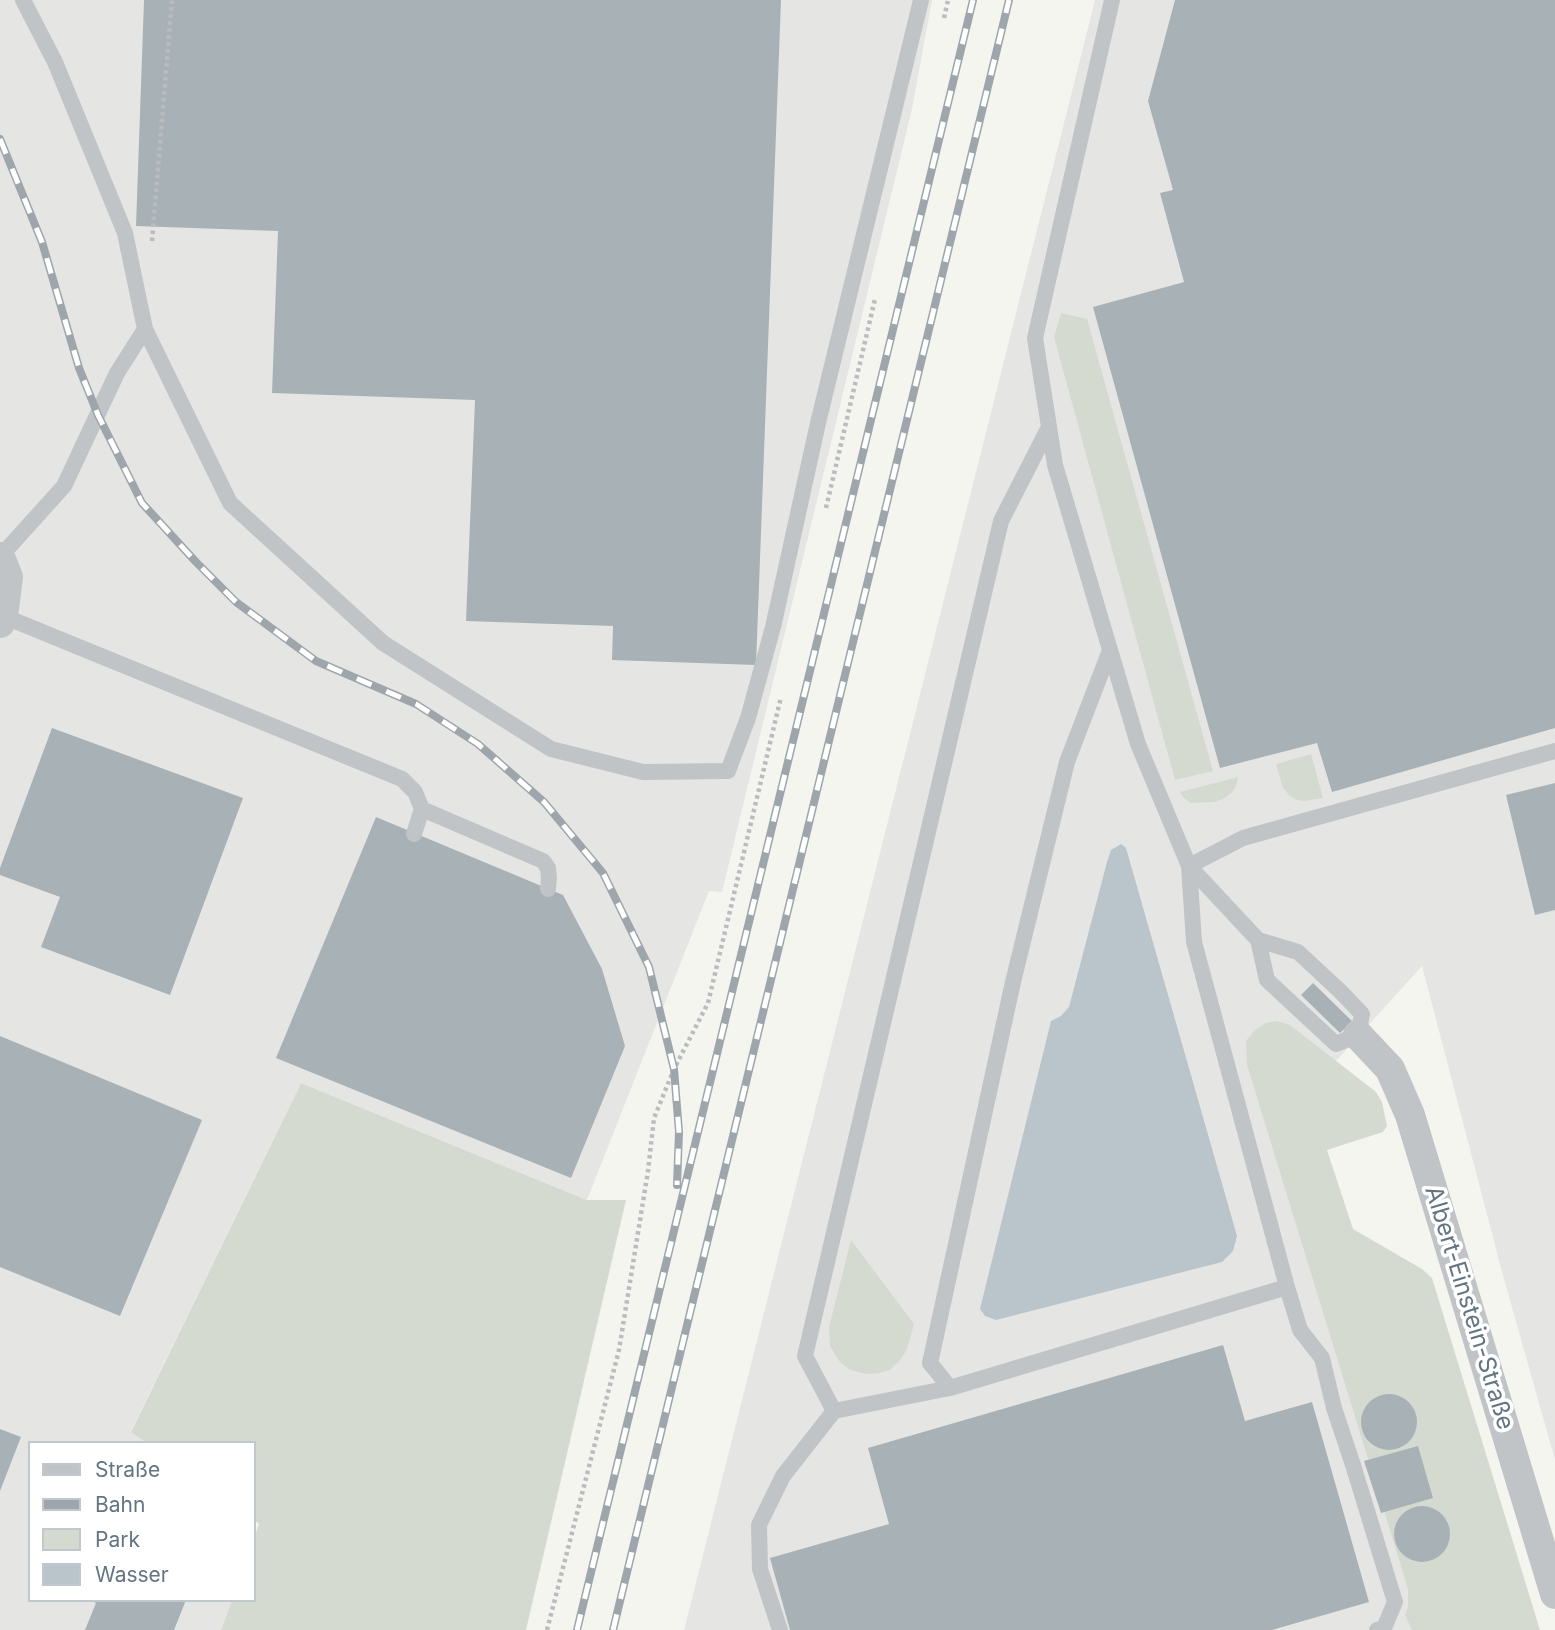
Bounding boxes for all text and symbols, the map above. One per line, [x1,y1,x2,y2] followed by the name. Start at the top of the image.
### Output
[1418,1183,1520,1433] street label: Albert-Einstein-Straße
[28,1441,256,1602] legend
[95,1457,160,1482] text: Straße
[95,1492,145,1517] text: Bahn
[95,1527,140,1552] text: Park
[95,1562,169,1587] text: Wasser

